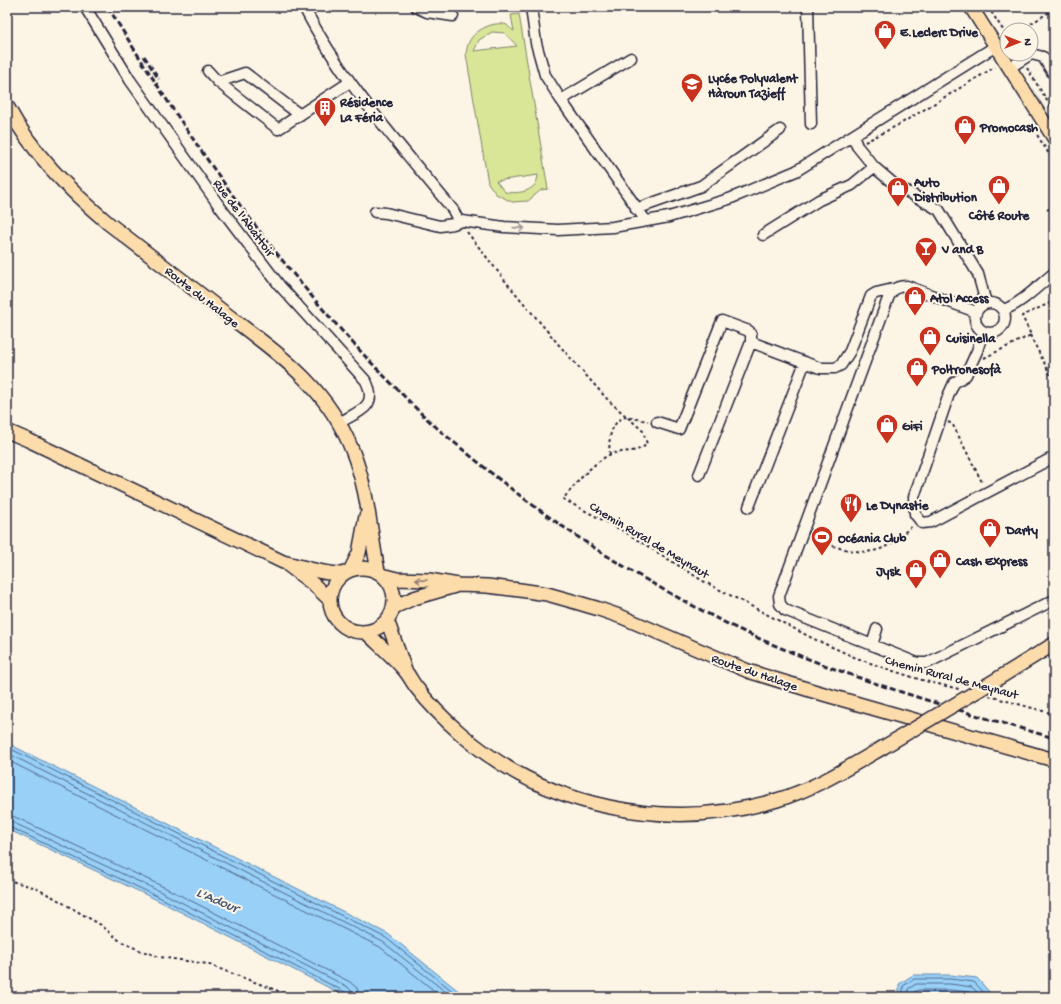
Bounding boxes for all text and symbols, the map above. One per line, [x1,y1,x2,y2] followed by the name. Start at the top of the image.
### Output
[872,18,898,51] shop icon: E.Leclerc Drive
[999,22,1039,62] north arrow
[900,26,979,41] place label: E.Leclerc Drive
[1021,38,1033,46] text: N
[679,71,705,104] school or university icon: Lycée Polyvalent Hàroun Tazieff
[708,72,799,102] place label: Lycée Polyvalent Hàroun Tazieff
[312,95,338,128] building icon: Résidence La Féria
[339,96,394,126] place label: Résidence La Féria
[952,113,978,146] shop icon: Promocash
[979,121,1038,136] place label: Promocash
[986,173,1012,206] shop icon: Côté Route
[885,175,911,208] shop icon: Auto Distribution
[913,176,978,206] place label: Auto Distribution
[209,177,278,261] street label: Rue de l'Abattoir
[968,209,1031,224] place label: Côté Route
[512,224,525,232] one-way arrow
[913,235,939,268] bar icon: V and B
[941,243,984,258] place label: V and B
[161,264,242,332] street label: Route du Halage
[902,284,928,317] shop icon: Atol Access
[929,292,990,307] place label: Atol Access
[917,324,943,357] shop icon: Cuisinella
[945,332,996,347] place label: Cuisinella
[904,355,930,388] shop icon: Poltronesofà
[931,362,1002,378] place label: Poltronesofà
[874,412,900,445] shop icon: GiFi
[902,420,923,435] place label: GiFi
[838,491,864,524] restaurant icon: Le Dynastie
[586,499,713,584] street label: Chemin Rural de Meynaut
[866,499,930,514] place label: Le Dynastie
[977,516,1003,549] shop icon: Darty
[809,524,835,557] sports icon: Océania Club
[1005,524,1039,539] place label: Darty
[838,532,906,547] place label: Océania Club
[927,547,953,580] shop icon: Cash Express
[955,555,1029,571] place label: Cash Express
[903,557,929,590] shop icon: Jysk
[875,565,902,580] place label: Jysk
[415,576,428,584] one-way arrow
[709,652,800,695] street label: Route du Halage
[883,653,1021,704] street label: Chemin Rural de Meynaut
[193,885,243,919] water label: L'Adour

